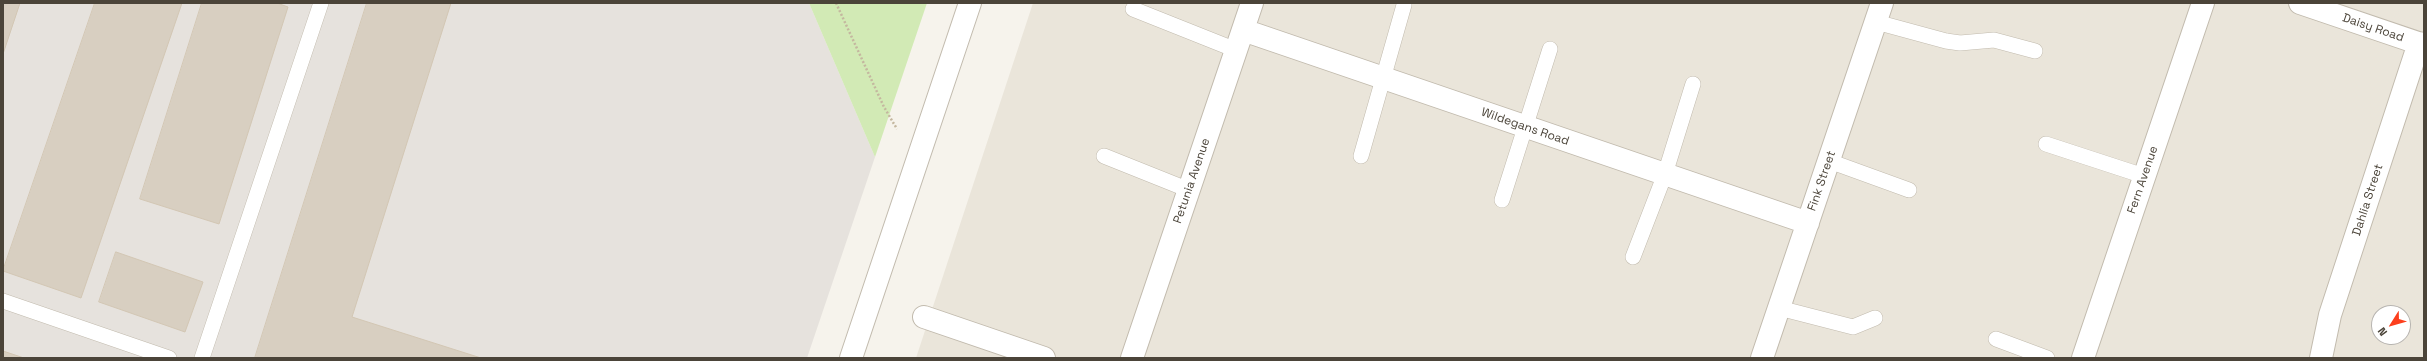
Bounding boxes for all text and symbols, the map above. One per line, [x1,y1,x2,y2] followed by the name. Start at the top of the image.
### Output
[2340,11,2406,45] street label: Daisy Road
[1479,105,1571,149] street label: Wildegans Road
[1171,136,1213,226] street label: Petunia Avenue
[2125,144,2161,216] street label: Fern Avenue
[1805,149,1839,213] street label: Fink Street
[2350,162,2386,238] street label: Dahlia Street
[2371,305,2411,345] north arrow
[2374,324,2390,339] text: N

